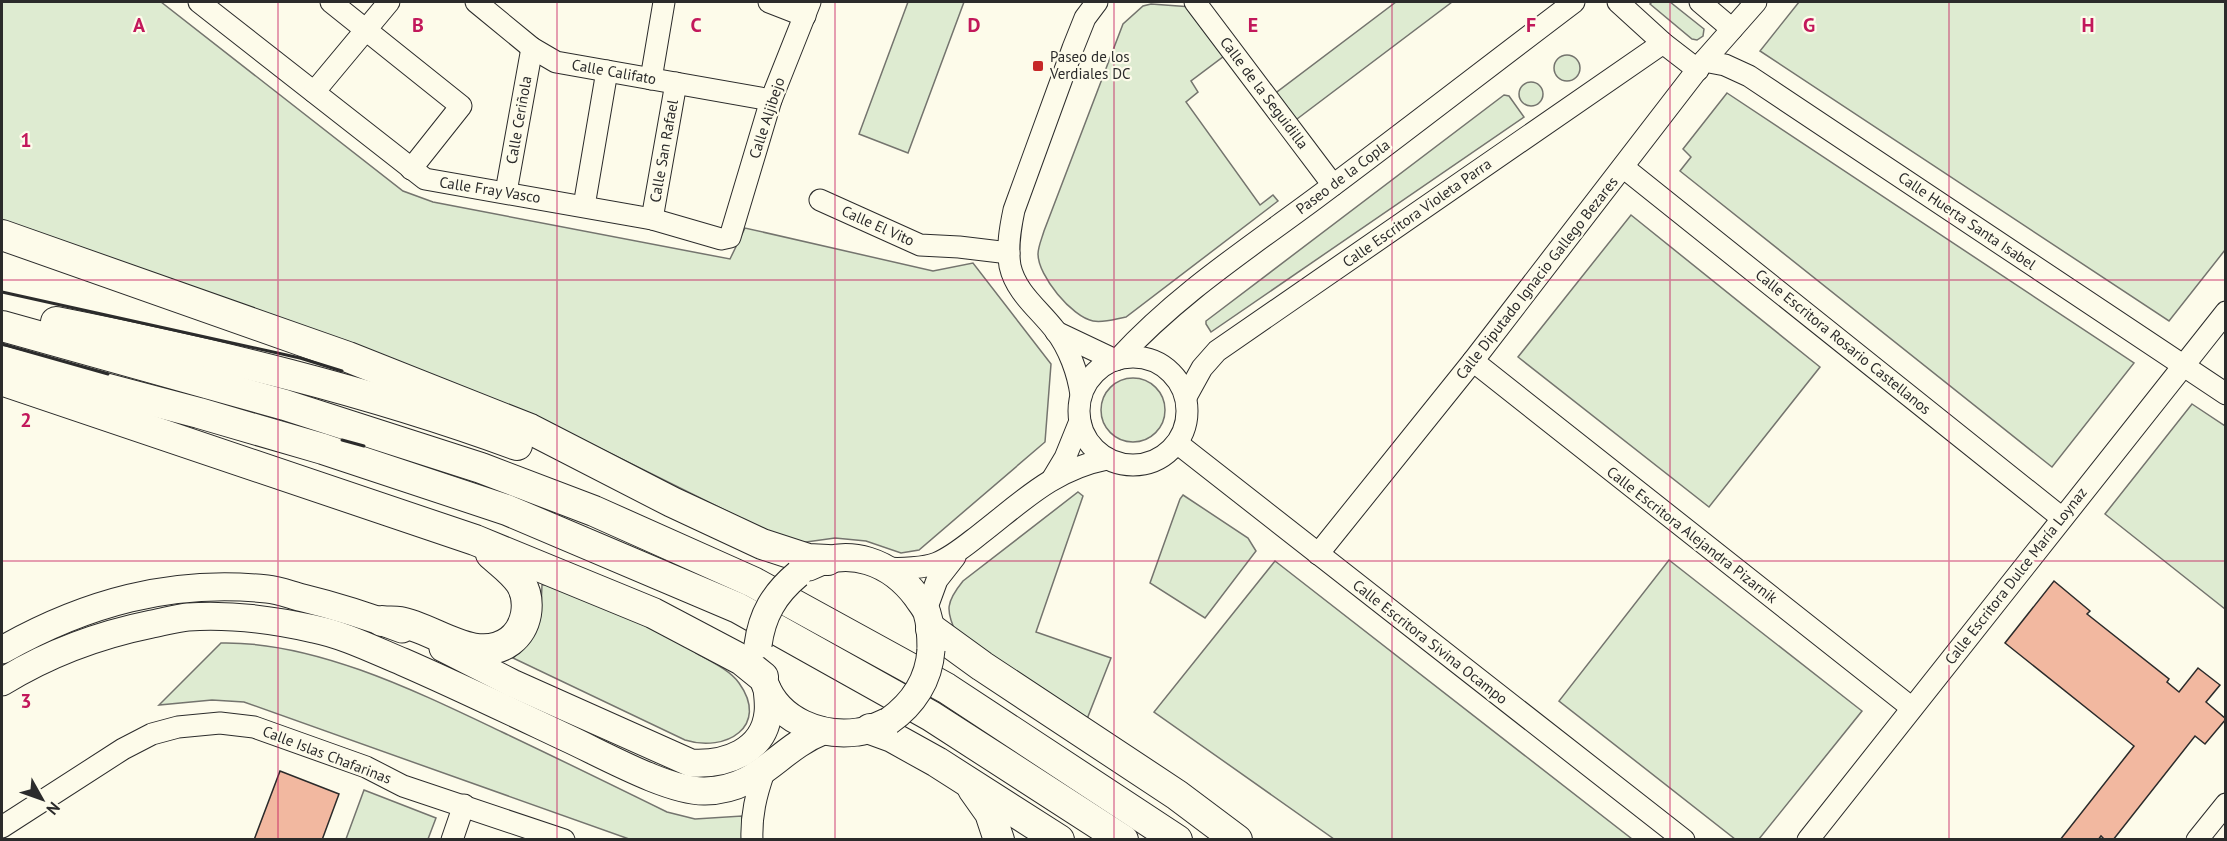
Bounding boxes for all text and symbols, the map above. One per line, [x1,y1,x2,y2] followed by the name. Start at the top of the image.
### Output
[133,12,146,38] text: A
[412,12,424,38] text: B
[690,12,702,38] text: C
[968,12,981,38] text: D
[1248,12,1258,38] text: E
[1526,12,1536,38] text: F
[1803,12,1815,38] text: G
[2081,12,2095,38] text: H
[1216,33,1313,153] street label: Calle de la Seguidilla
[1049,47,1131,83] place label: Paseo de los Verdiales DC
[570,55,658,88] street label: Calle Califato
[1031,59,1045,73] marker: Paseo de los Verdiales DC
[501,74,536,165] street label: Calle Ceriñola
[744,75,789,161] street label: Calle Aljibejo
[645,97,682,204] street label: Calle San Rafael
[20,127,32,153] text: 1
[1292,135,1393,218] street label: Paseo de la Copla
[1339,154,1495,271] street label: Calle Escritora Violeta Parra
[1895,167,2040,274] street label: Calle Huerta Santa Isabel
[438,172,542,207] street label: Calle Fray Vasco
[1452,173,1622,383] street label: Calle Diputado Ignacio Gallego Bezares
[839,201,918,250] street label: Calle El Vito
[1752,265,1935,418] street label: Calle Escritora Rosario Castellanos
[20,407,32,433] text: 2
[1603,462,1782,608] street label: Calle Escritora Alejandra Pizarnik
[1940,483,2091,668] street label: Calle Escritora Dulce María Loynaz
[1349,575,1512,708] street label: Calle Escritora Sivina Ocampo
[20,688,32,714] text: 3
[260,721,394,788] street label: Calle Islas Chafarinas
[12,769,72,829] north arrow
[42,798,65,819] text: N

